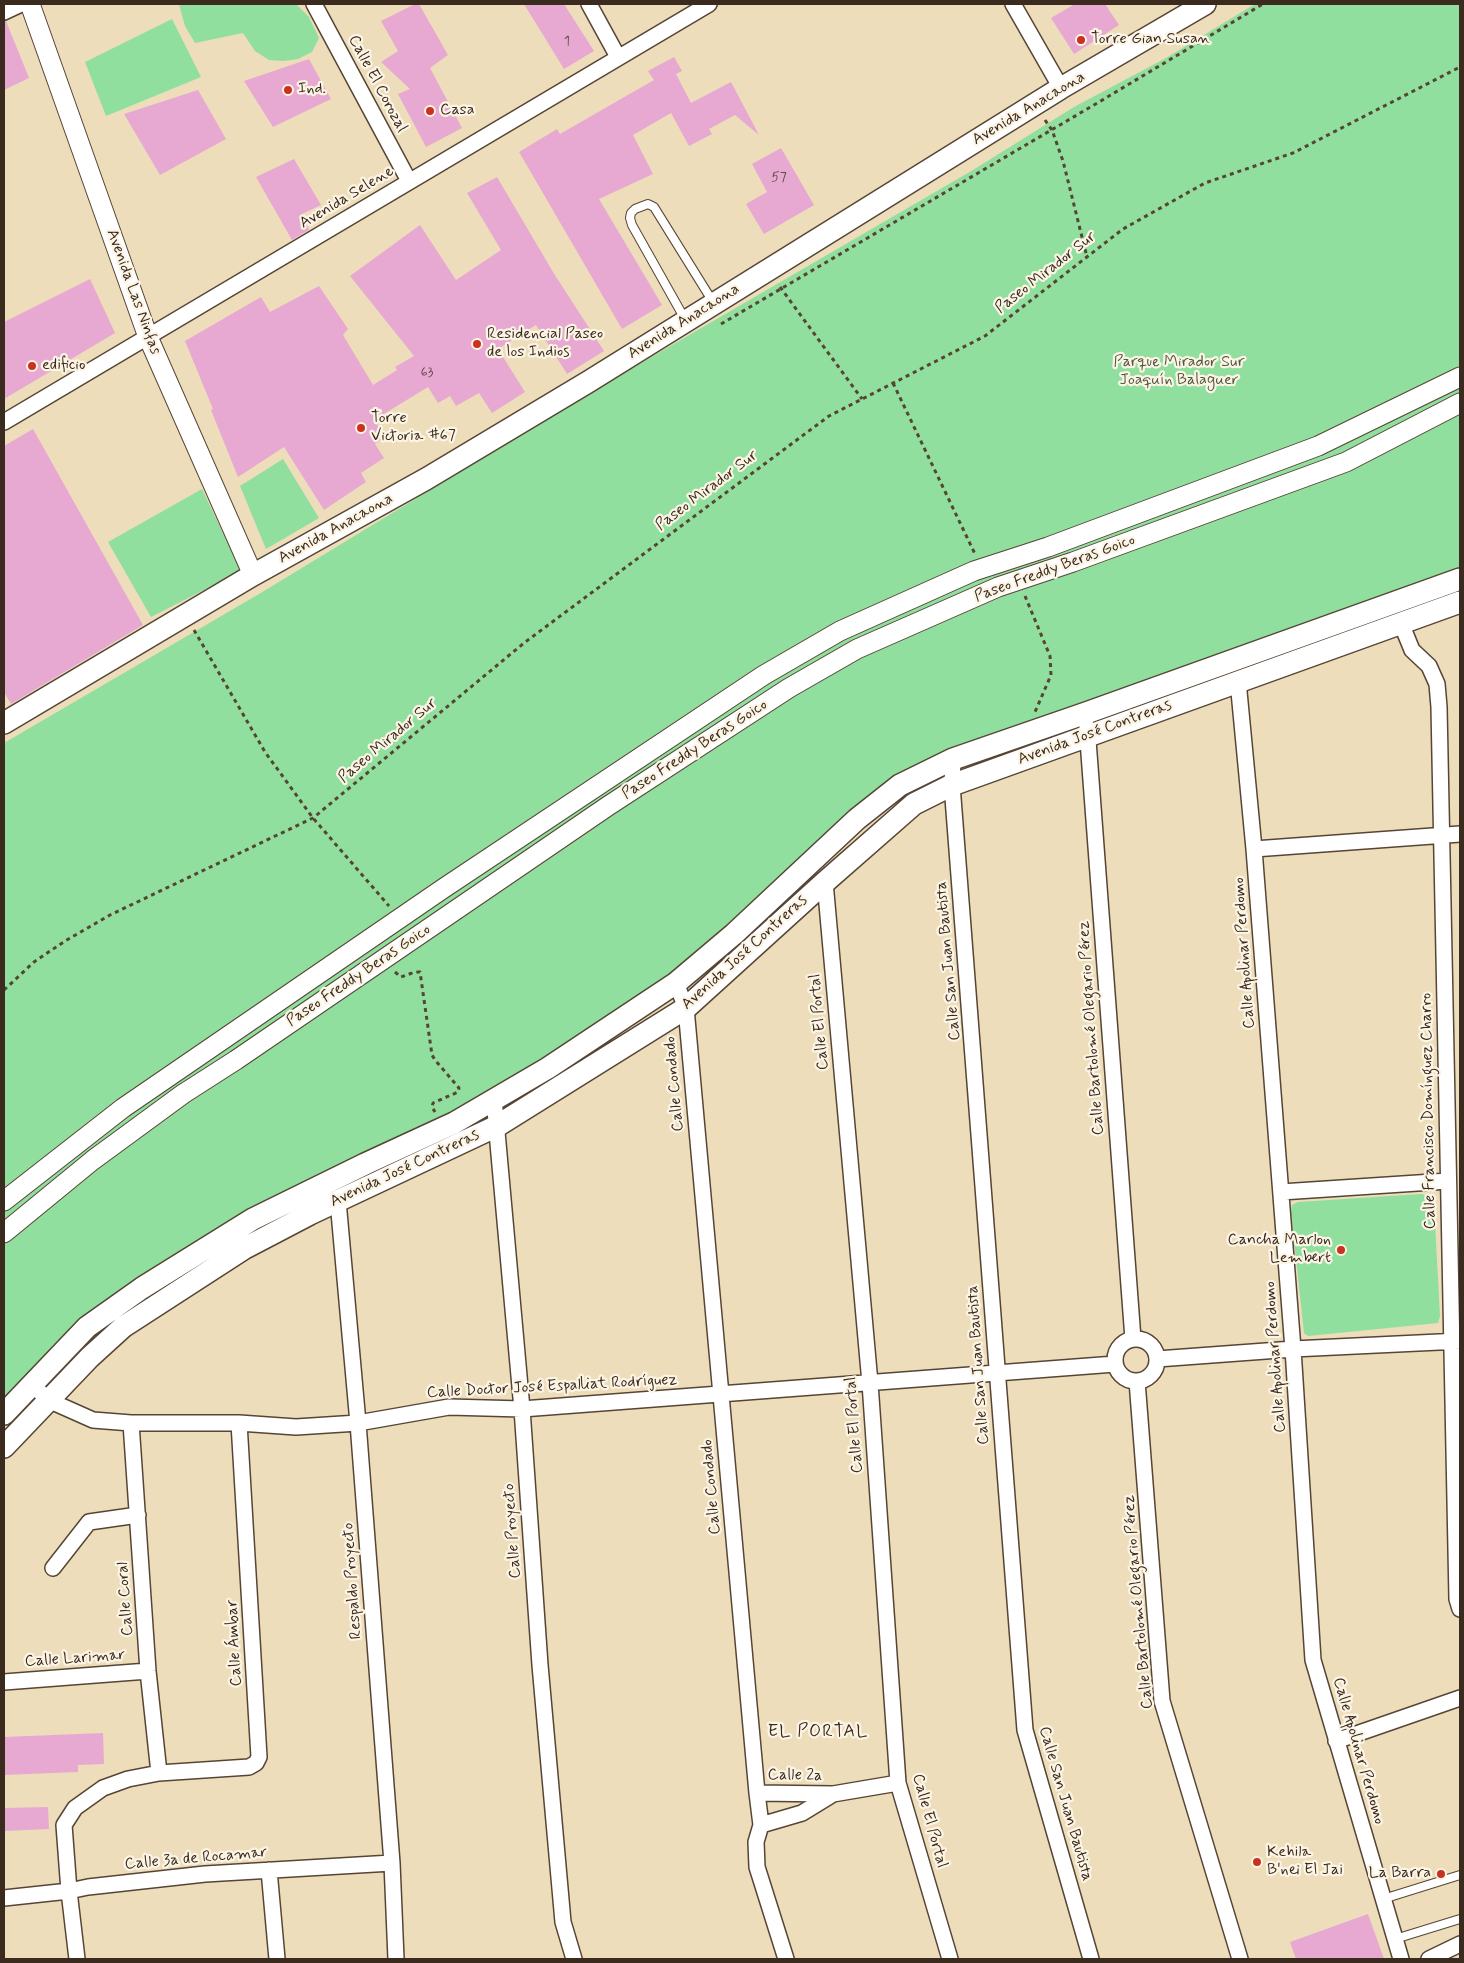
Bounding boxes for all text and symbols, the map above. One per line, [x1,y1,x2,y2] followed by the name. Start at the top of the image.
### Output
[1091,30,1210,50] place label: Torre Gian Susan
[343,32,411,136] street label: Calle El Corozal
[564,34,570,50] house number: 1
[1075,34,1087,46] marker: Torre Gian Susan
[969,68,1089,150] street label: Avenida Anacaona
[298,80,326,100] place label: Ind.
[282,84,294,96] marker: Ind.
[440,101,475,121] place label: Casa
[424,105,436,117] marker: Casa
[296,162,398,234] street label: Avenida Selene
[771,170,787,186] house number: 57
[101,227,165,357] street label: Avenida Las Ninfas
[992,228,1100,318] street label: Paseo Mirador Sur
[625,280,743,364] street label: Avenida Anacaona
[487,325,603,363] place label: Residencial Paseo de los Indios
[471,338,483,350] marker: Residencial Paseo de los Indios
[1114,353,1244,391] park label: Parque Mirador Sur Joaquín Balaguer
[42,356,85,376] place label: edificio
[26,360,38,372] marker: edificio
[420,365,434,381] house number: 63
[371,409,456,447] place label: Torre Victoria #67
[355,422,367,434] marker: Torre Victoria #67
[652,446,762,536] street label: Paseo Mirador Sur
[275,490,397,568] street label: Avenida Anacaona
[972,531,1138,607] street label: Paseo Freddy Beras Goico
[335,694,441,788] street label: Paseo Mirador Sur
[619,696,771,804] street label: Paseo Freddy Beras Goico
[1015,696,1175,770] street label: Avenida José Contreras
[1230,877,1260,1029] street label: Calle Apolinar Perdomo
[932,881,966,1041] street label: Calle San Juan Bautista
[678,891,812,1015] street label: Avenida José Contreras
[1075,920,1109,1136] street label: Calle Bartolomé Olegario Pérez
[283,921,435,1031] street label: Paseo Freddy Beras Goico
[806,973,834,1071] street label: Calle El Portal
[1417,993,1441,1229] street label: Calle Francisco Domínguez Charro
[661,1036,689,1132] street label: Calle Condado
[327,1126,483,1212] street label: Avenida José Contreras
[1227,1231,1331,1269] place label: Cancha Marlon Lembert
[1335,1244,1347,1256] marker: Cancha Marlon Lembert
[1261,1281,1291,1433] street label: Calle Apolinar Perdomo
[964,1285,994,1445] street label: Calle San Juan Bautista
[426,1371,678,1403] street label: Calle Doctor José Espalliat Rodríguez
[842,1376,868,1474] street label: Calle El Portal
[698,1439,726,1535] street label: Calle Condado
[500,1483,526,1579] street label: Calle Proyecto
[1120,1494,1158,1710] street label: Calle Bartolomé Olegario Pérez
[339,1522,367,1640] street label: Respaldo Proyecto
[114,1561,138,1637] street label: Calle Coral
[223,1599,247,1687] street label: Calle Ámbar
[24,1646,126,1672] street label: Calle Larimar
[1328,1675,1388,1827] street label: Calle Apolinar Perdomo
[766,1721,870,1743] district label: EL PORTAL
[1034,1725,1096,1883] street label: Calle San Juan Bautista
[767,1766,823,1786] street label: Calle 2a
[907,1772,951,1870] street label: Calle El Portal
[124,1843,268,1875] street label: Calle 3a de Rocamar
[1267,1843,1343,1881] place label: Kehila B'nei El Jai
[1251,1856,1263,1868] marker: Kehila B'nei El Jai
[1369,1864,1431,1884] place label: La Barra
[1435,1868,1447,1880] marker: La Barra

